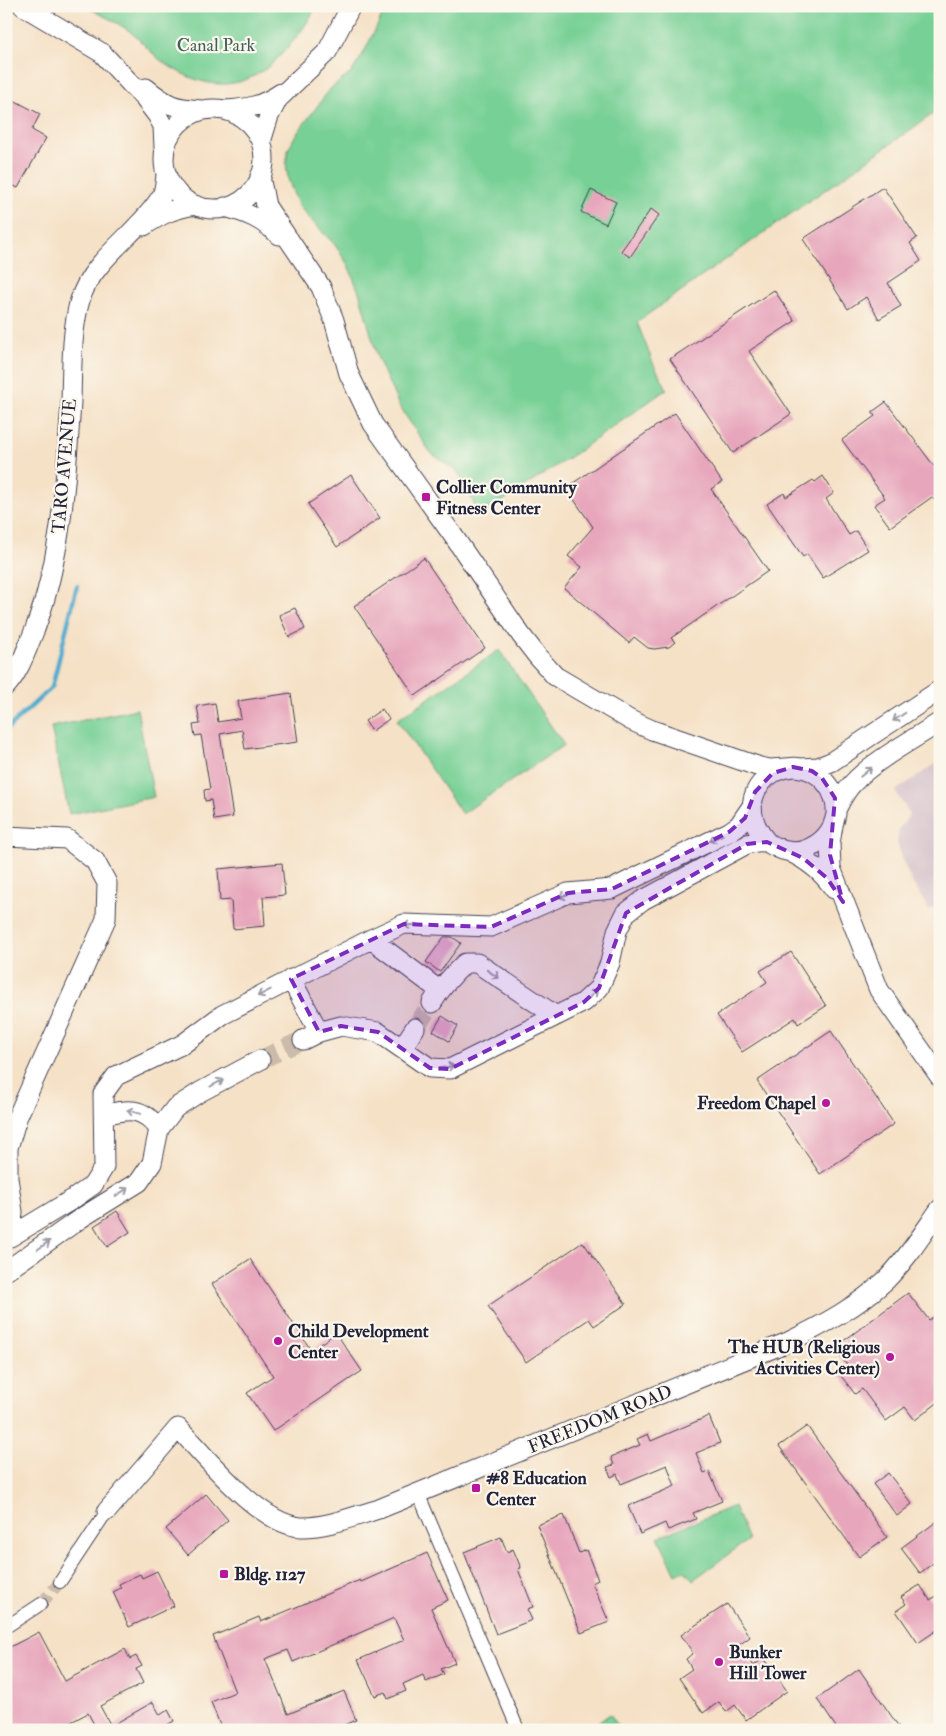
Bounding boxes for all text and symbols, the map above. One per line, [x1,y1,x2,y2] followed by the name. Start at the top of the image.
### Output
[177,34,256,57] park label: Canal Park
[47,398,82,534] street label: TARO AVENUE
[436,476,577,520] place label: Collier Community Fitness Center
[420,491,432,503] marker: Collier Community Fitness Center
[892,712,906,722] one-way arrow
[859,767,872,778] one-way arrow
[709,834,724,843] one-way arrow
[558,890,574,900] one-way arrow
[403,920,419,930] one-way arrow
[486,969,500,979] one-way arrow
[257,989,272,998] one-way arrow
[585,989,598,1001] one-way arrow
[439,1062,455,1072] one-way arrow
[209,1078,224,1087] one-way arrow
[697,1092,816,1115] place label: Freedom Chapel
[820,1097,832,1109] marker: Freedom Chapel
[127,1106,143,1116] one-way arrow
[115,1187,129,1197] one-way arrow
[36,1240,50,1250] one-way arrow
[288,1320,429,1364] place label: Child Development Center
[272,1335,284,1347] marker: Child Development Center
[727,1336,880,1380] place label: The HUB (Religious Activities Center)
[884,1351,896,1363] marker: The HUB (Religious Activities Center)
[525,1380,676,1459] street label: FREEDOM ROAD
[486,1467,587,1511] place label: #8 Education Center
[470,1482,482,1494] marker: #8 Education Center
[234,1563,306,1586] place label: Bldg. 1127
[218,1568,230,1580] marker: Bldg. 1127
[729,1641,807,1685] place label: Bunker Hill Tower
[713,1656,725,1668] marker: Bunker Hill Tower

